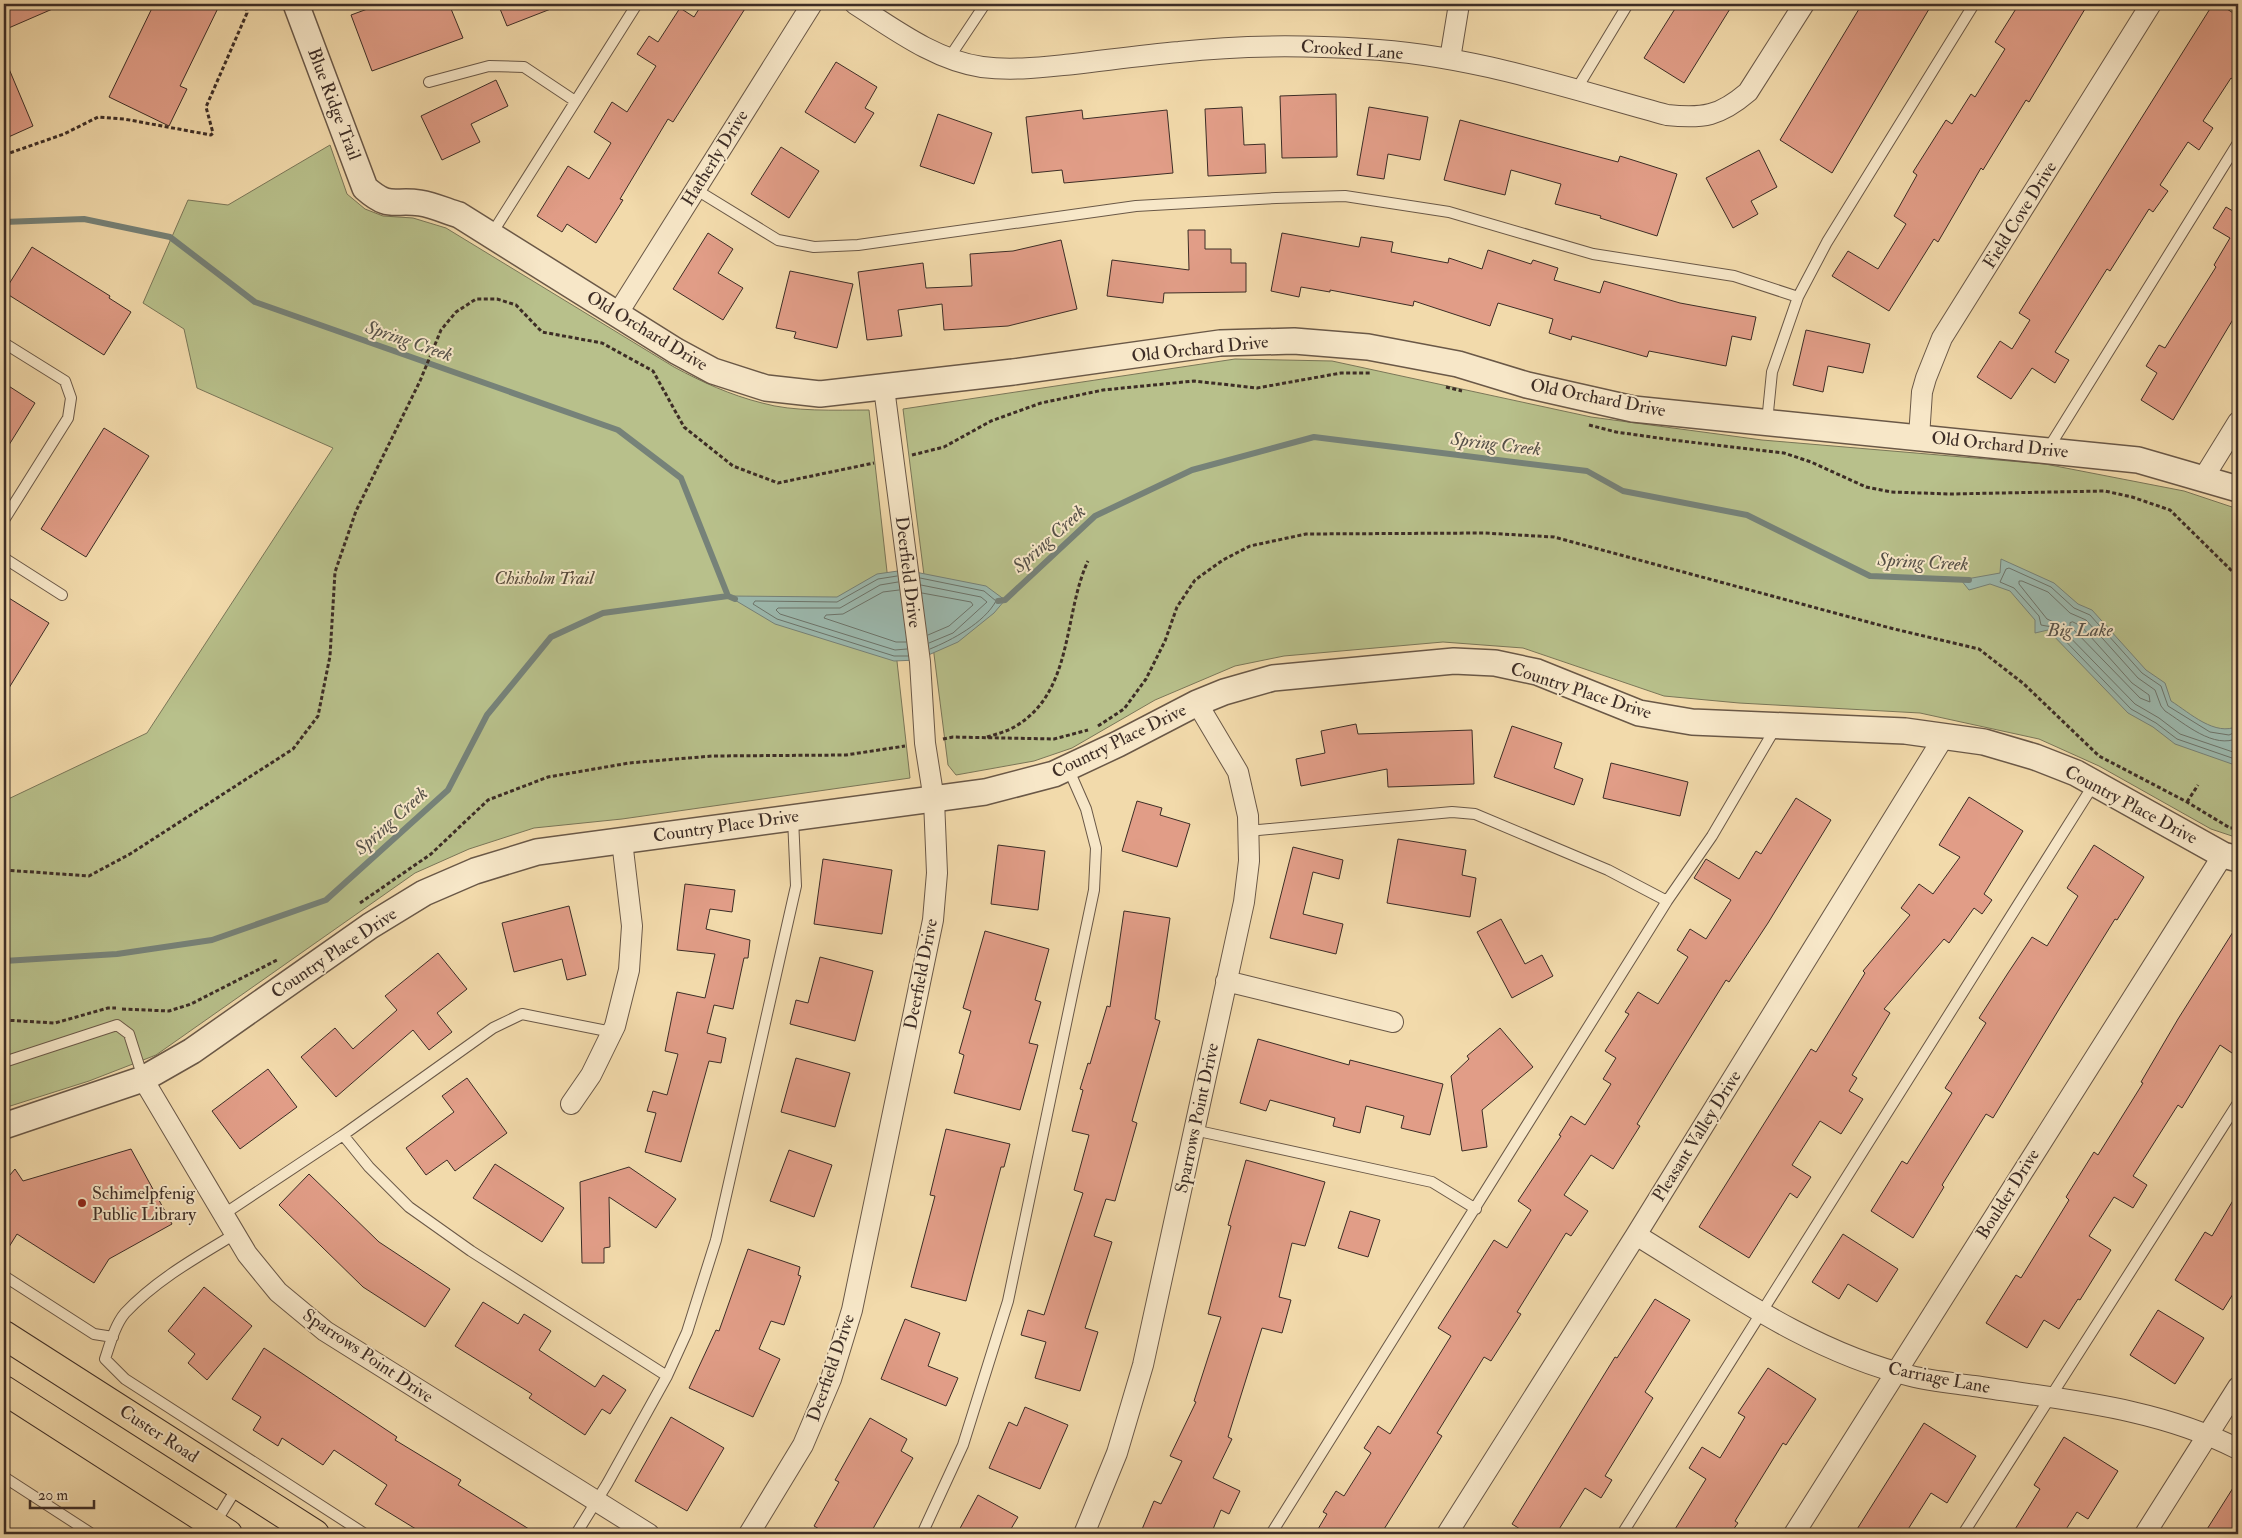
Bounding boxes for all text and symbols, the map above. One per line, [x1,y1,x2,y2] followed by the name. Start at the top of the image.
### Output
[1300,35,1404,65] street label: Crooked Lane
[302,45,366,164] street label: Blue Ridge Trail
[676,105,754,210] street label: Hatherly Drive
[1978,157,2062,273] street label: Field Cove Drive
[582,286,712,377] street label: Old Orchard Drive
[361,315,456,367] water label: Spring Creek
[1130,330,1270,368] street label: Old Orchard Drive
[1528,374,1668,423] street label: Old Orchard Drive
[1448,426,1543,461] water label: Spring Creek
[1930,426,2070,464] street label: Old Orchard Drive
[1006,500,1091,579] water label: Spring Creek
[890,515,926,630] street label: Deerfield Drive
[1876,548,1969,576] water label: Spring Creek
[494,567,595,590] park label: Chisholm Trail
[2046,618,2114,642] water label: Big Lake
[1508,657,1655,725] street label: Country Place Drive
[1048,698,1190,784] street label: Country Place Drive
[2061,760,2202,850] street label: Country Place Drive
[348,782,433,861] water label: Spring Creek
[652,804,801,848] street label: Country Place Drive
[267,902,402,1004] street label: Country Place Drive
[899,916,943,1031] street label: Deerfield Drive
[1170,1040,1224,1195] street label: Sparrows Point Drive
[1647,1066,1747,1206] street label: Pleasant Valley Drive
[1971,1144,2045,1244] street label: Boulder Drive
[92,1182,197,1226] place label: Schimelpfenig Public Library
[76,1197,88,1209] marker: Schimelpfenig Public Library
[298,1304,438,1409] street label: Sparrows Point Drive
[802,1311,860,1425] street label: Deerfield Drive
[1886,1357,1992,1399] street label: Carriage Lane
[115,1400,203,1468] street label: Custer Road
[30,1478,94,1510] scale bar
[38,1486,68,1505] text: 20 m

